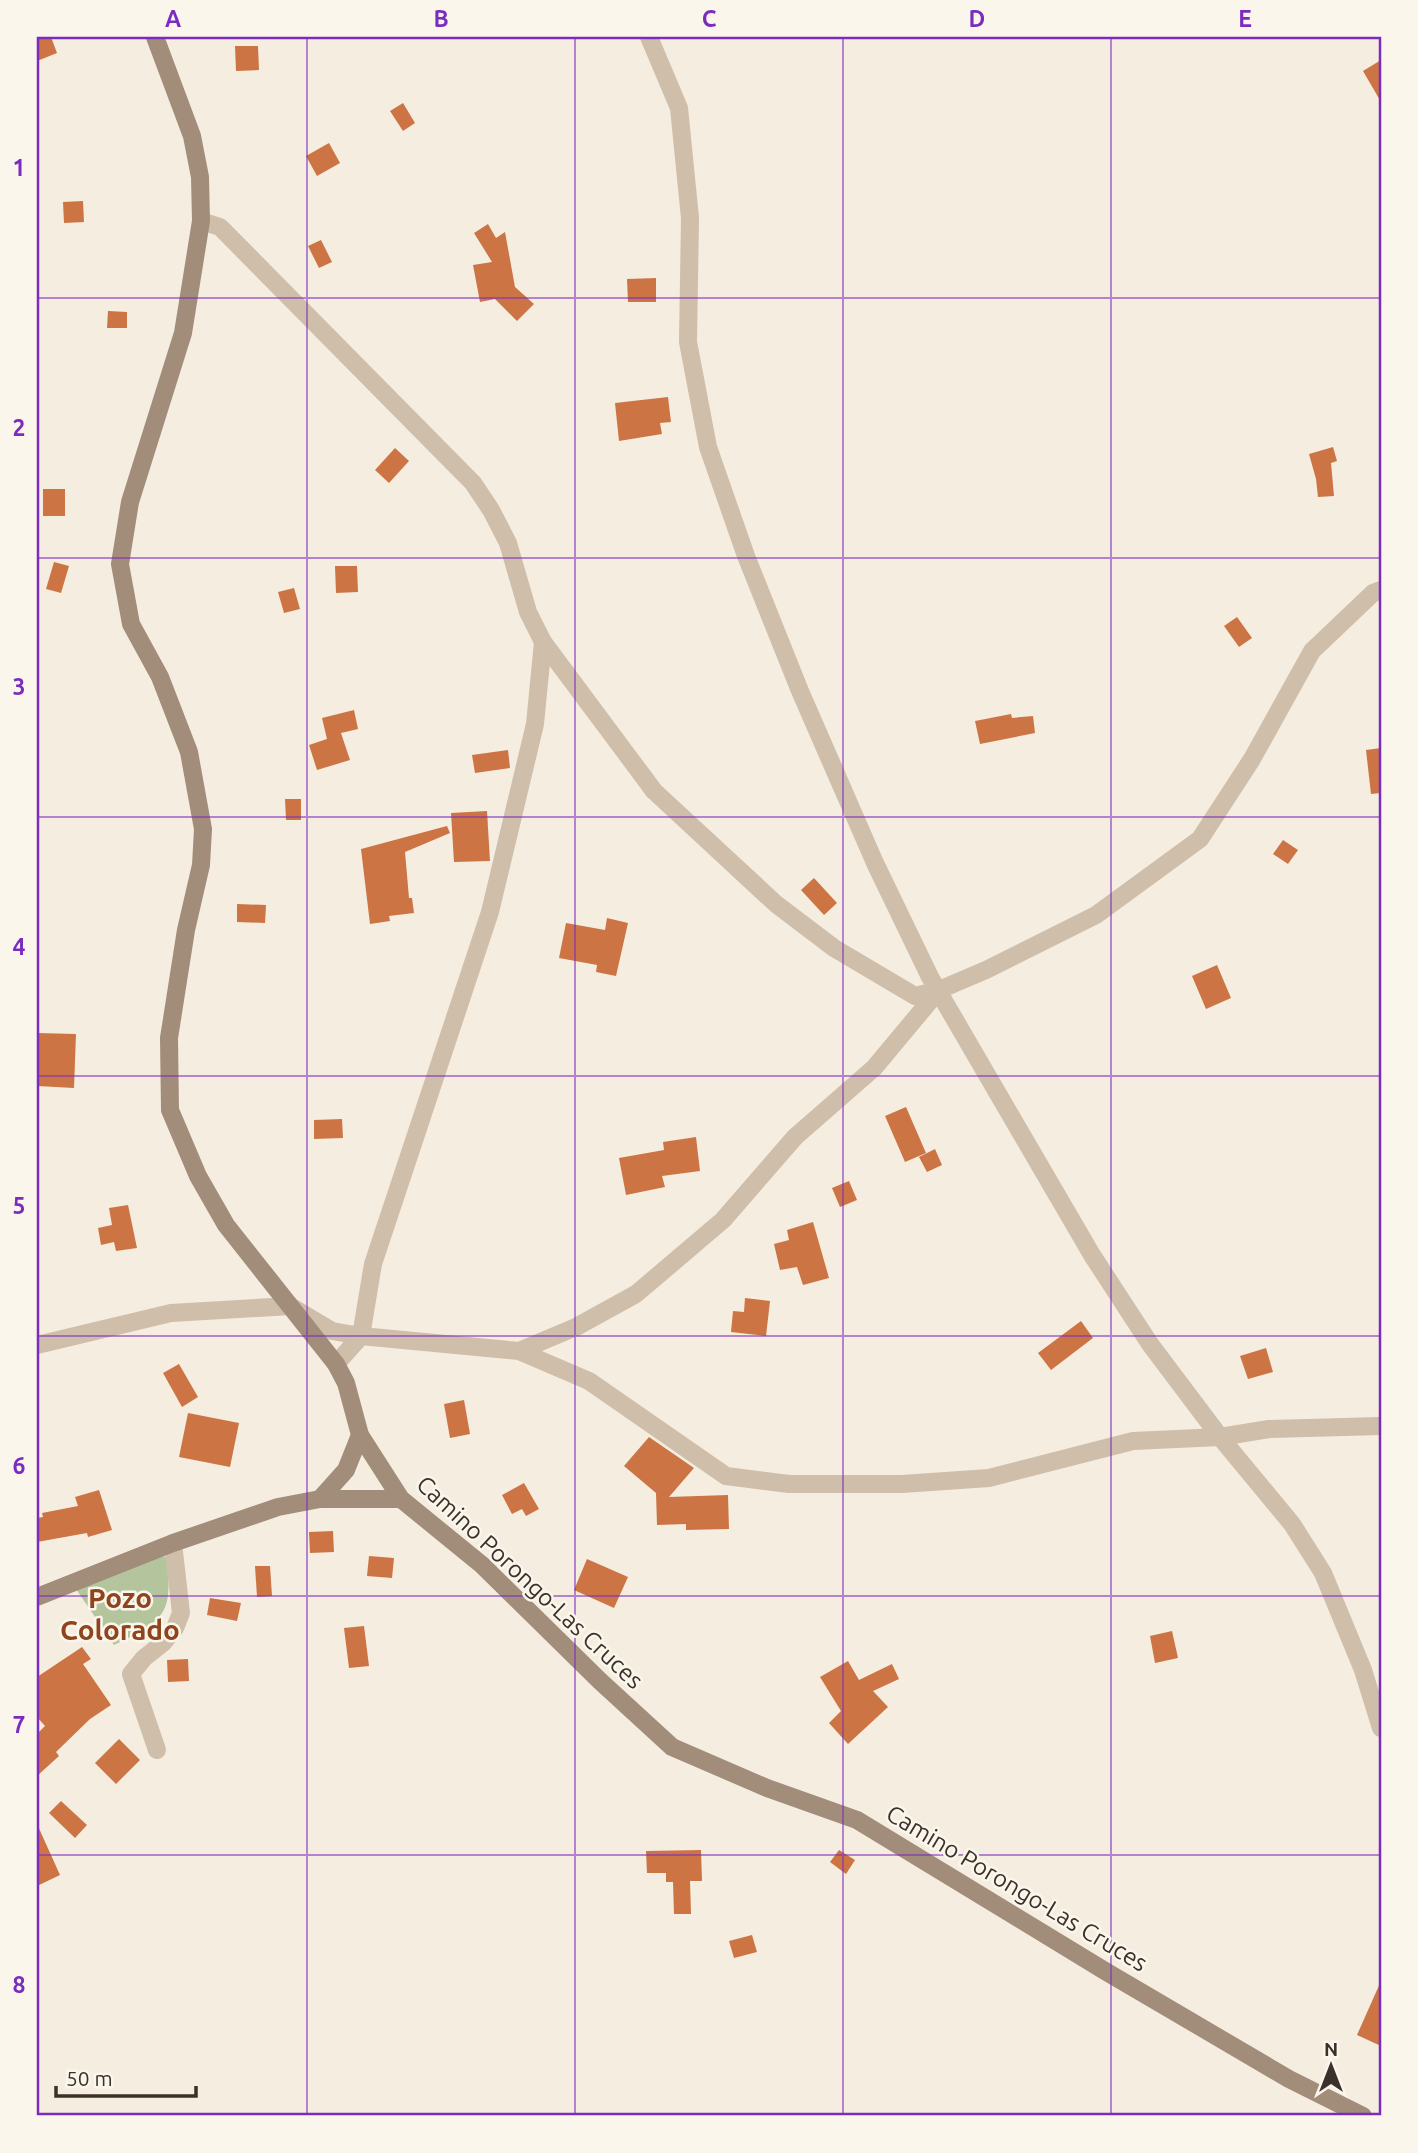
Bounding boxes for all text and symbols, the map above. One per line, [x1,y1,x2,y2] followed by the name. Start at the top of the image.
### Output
[165,6,181,31] text: A
[433,6,449,31] text: B
[702,6,717,31] text: C
[969,6,985,31] text: D
[1238,6,1252,31] text: E
[13,155,25,180] text: 1
[13,415,25,440] text: 2
[13,674,25,699] text: 3
[13,934,26,959] text: 4
[13,1193,25,1218] text: 5
[13,1453,26,1478] text: 6
[411,1470,649,1694] street label: Camino Porongo-Las Cruces
[60,1582,180,1645] district label: Pozo Colorado
[13,1712,25,1737] text: 7
[882,1799,1152,1977] street label: Camino Porongo-Las Cruces
[13,1972,25,1997] text: 8
[1296,2030,1366,2100] north arrow
[1324,2038,1338,2060] text: N
[56,2055,196,2099] scale bar
[66,2066,113,2090] text: 50 m

